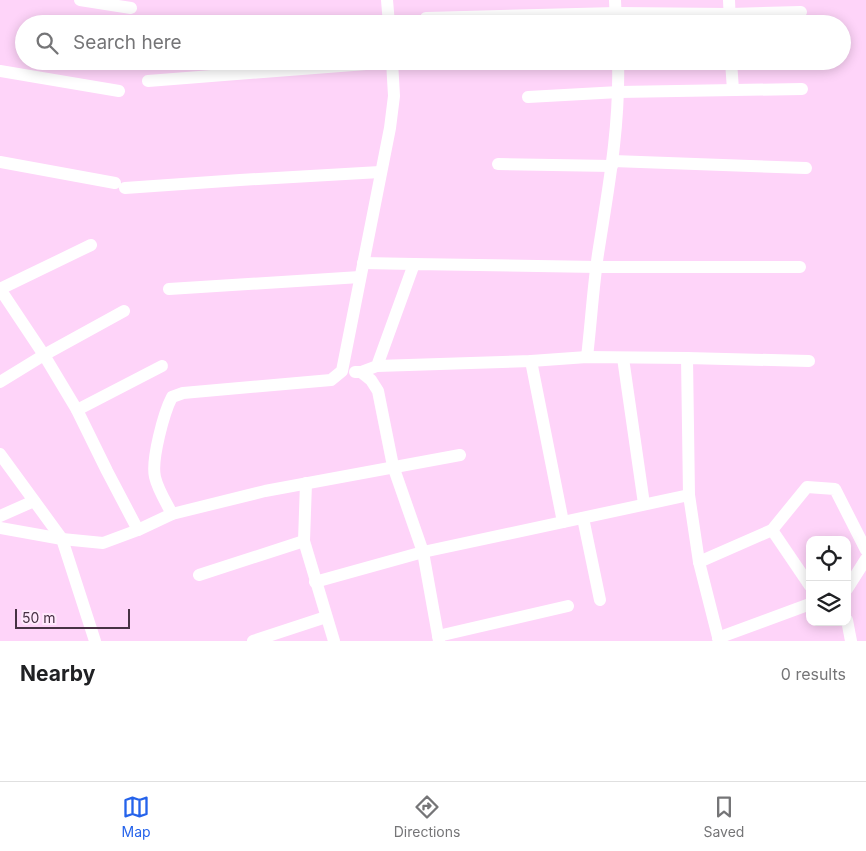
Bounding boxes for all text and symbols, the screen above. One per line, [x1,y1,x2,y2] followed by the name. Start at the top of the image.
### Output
[15,15,851,70] search box
[33,29,61,57] icon: search
[73,31,182,54] text: Search here
[806,536,851,626] map controls
[806,536,851,581] button: locate
[806,581,851,626] button: layers
[15,606,130,629] scale bar
[22,609,56,626] text: 50 m
[20,661,95,686] text: Nearby
[781,664,846,684] text: 0 results
[122,793,151,840] tab: Map
[394,793,460,840] tab: Directions
[703,793,744,840] tab: Saved

